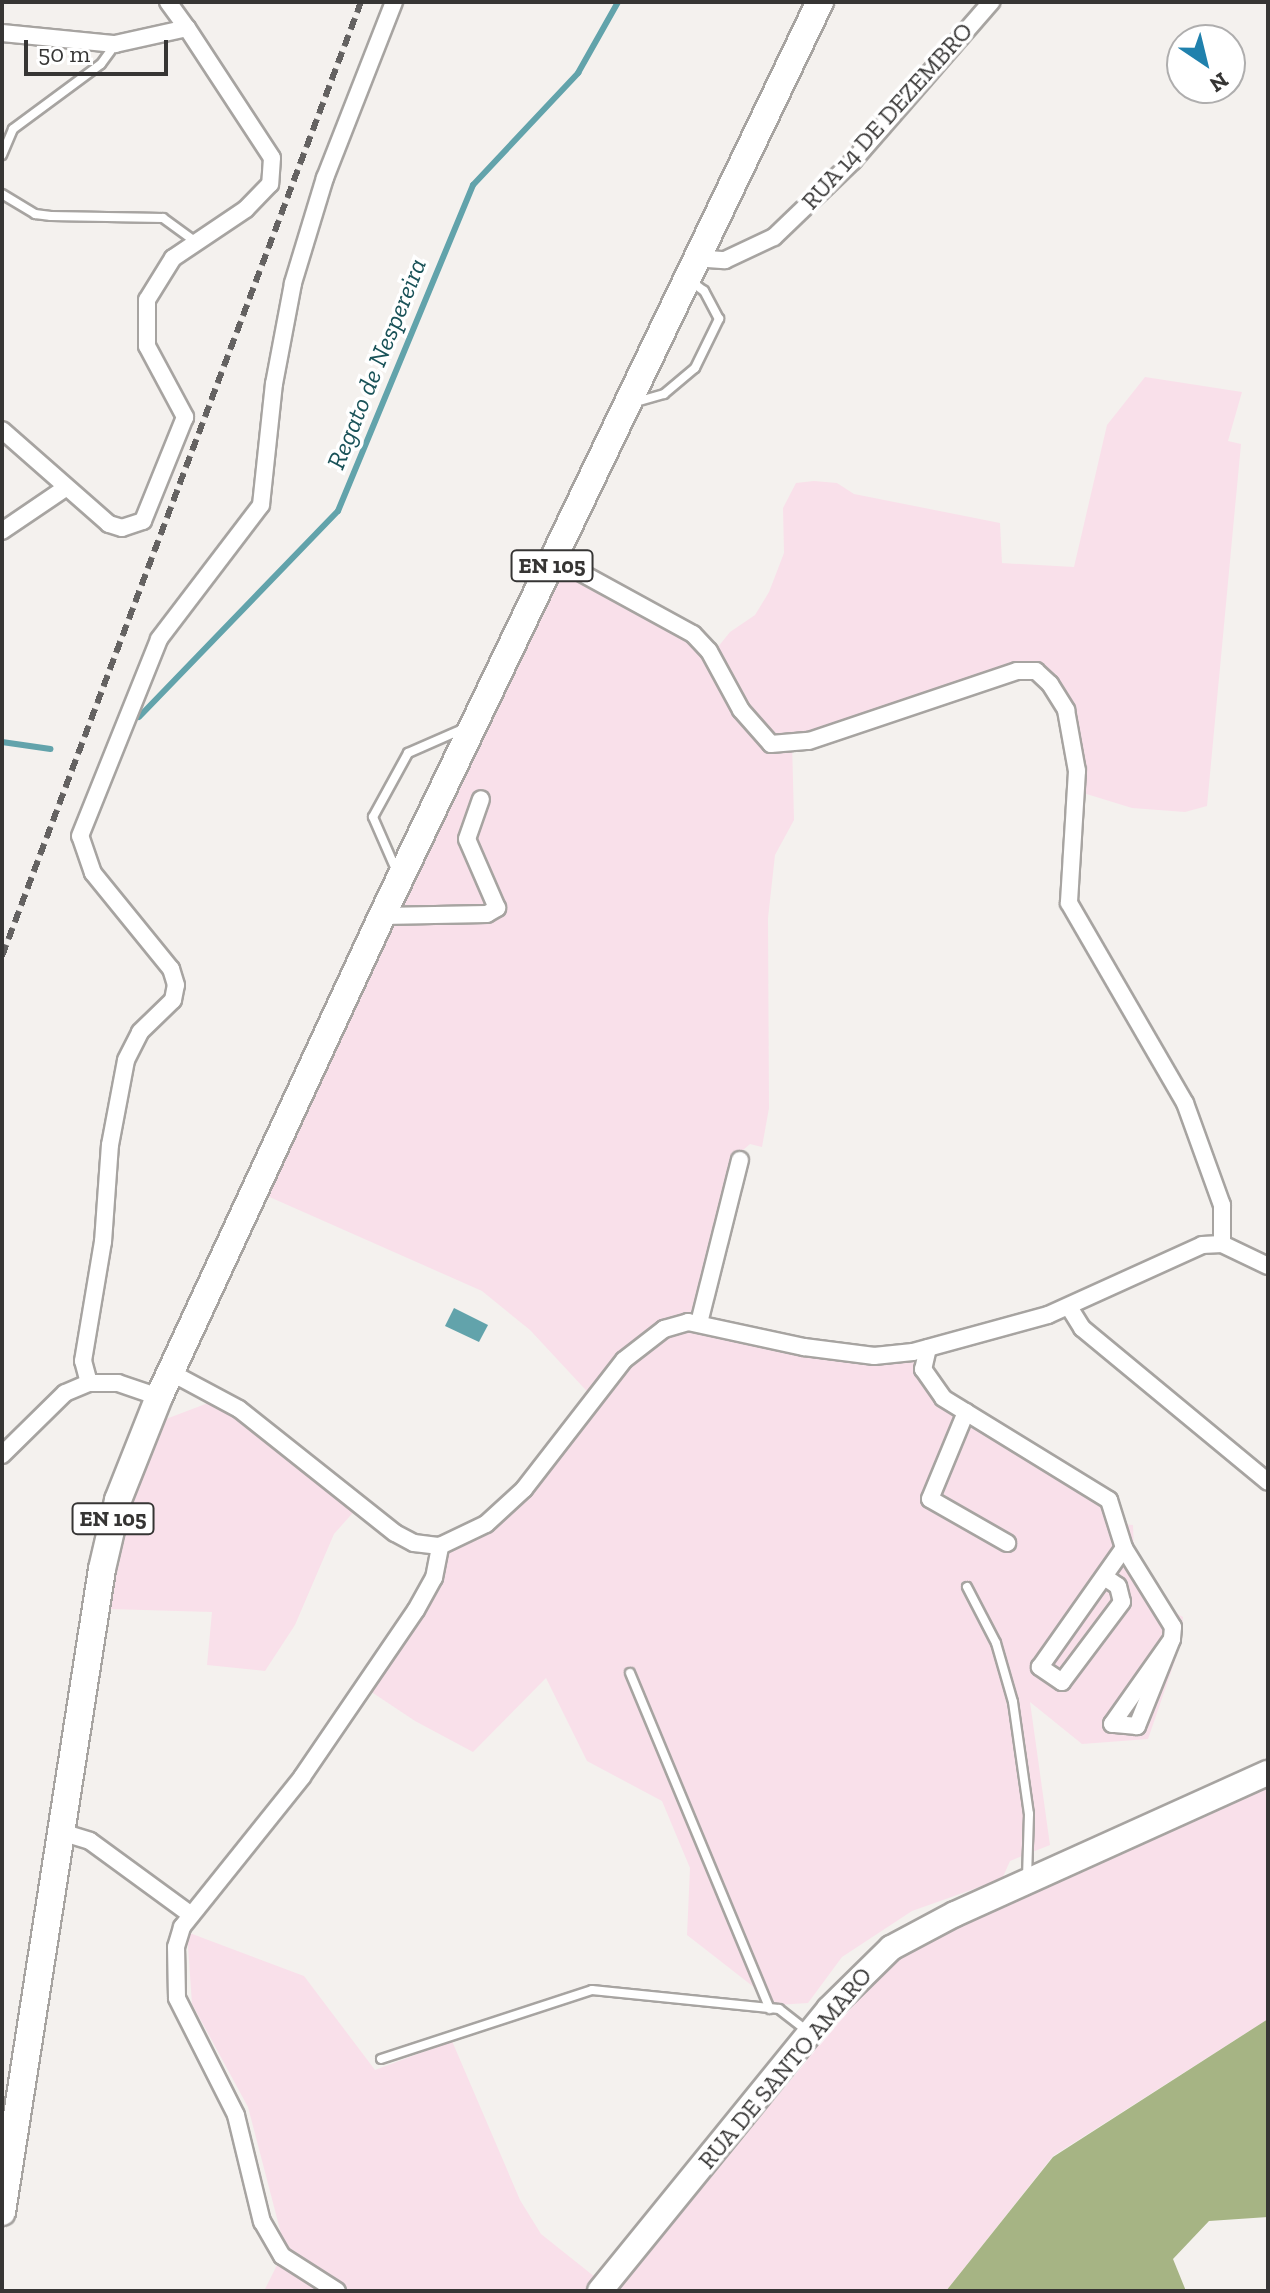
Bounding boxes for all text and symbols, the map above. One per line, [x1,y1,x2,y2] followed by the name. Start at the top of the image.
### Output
[795,16,979,216] street label: RUA 14 DE DEZEMBRO
[28,24,172,74] scale bar
[1166,24,1246,104] north arrow
[38,39,90,68] text: 50 m
[1204,67,1234,98] text: N
[320,254,434,474] water label: Regato de Nespereira
[510,548,594,584] road number: EN 105
[71,1501,155,1537] road number: EN 105
[692,1961,878,2175] street label: RUA DE SANTO AMARO

